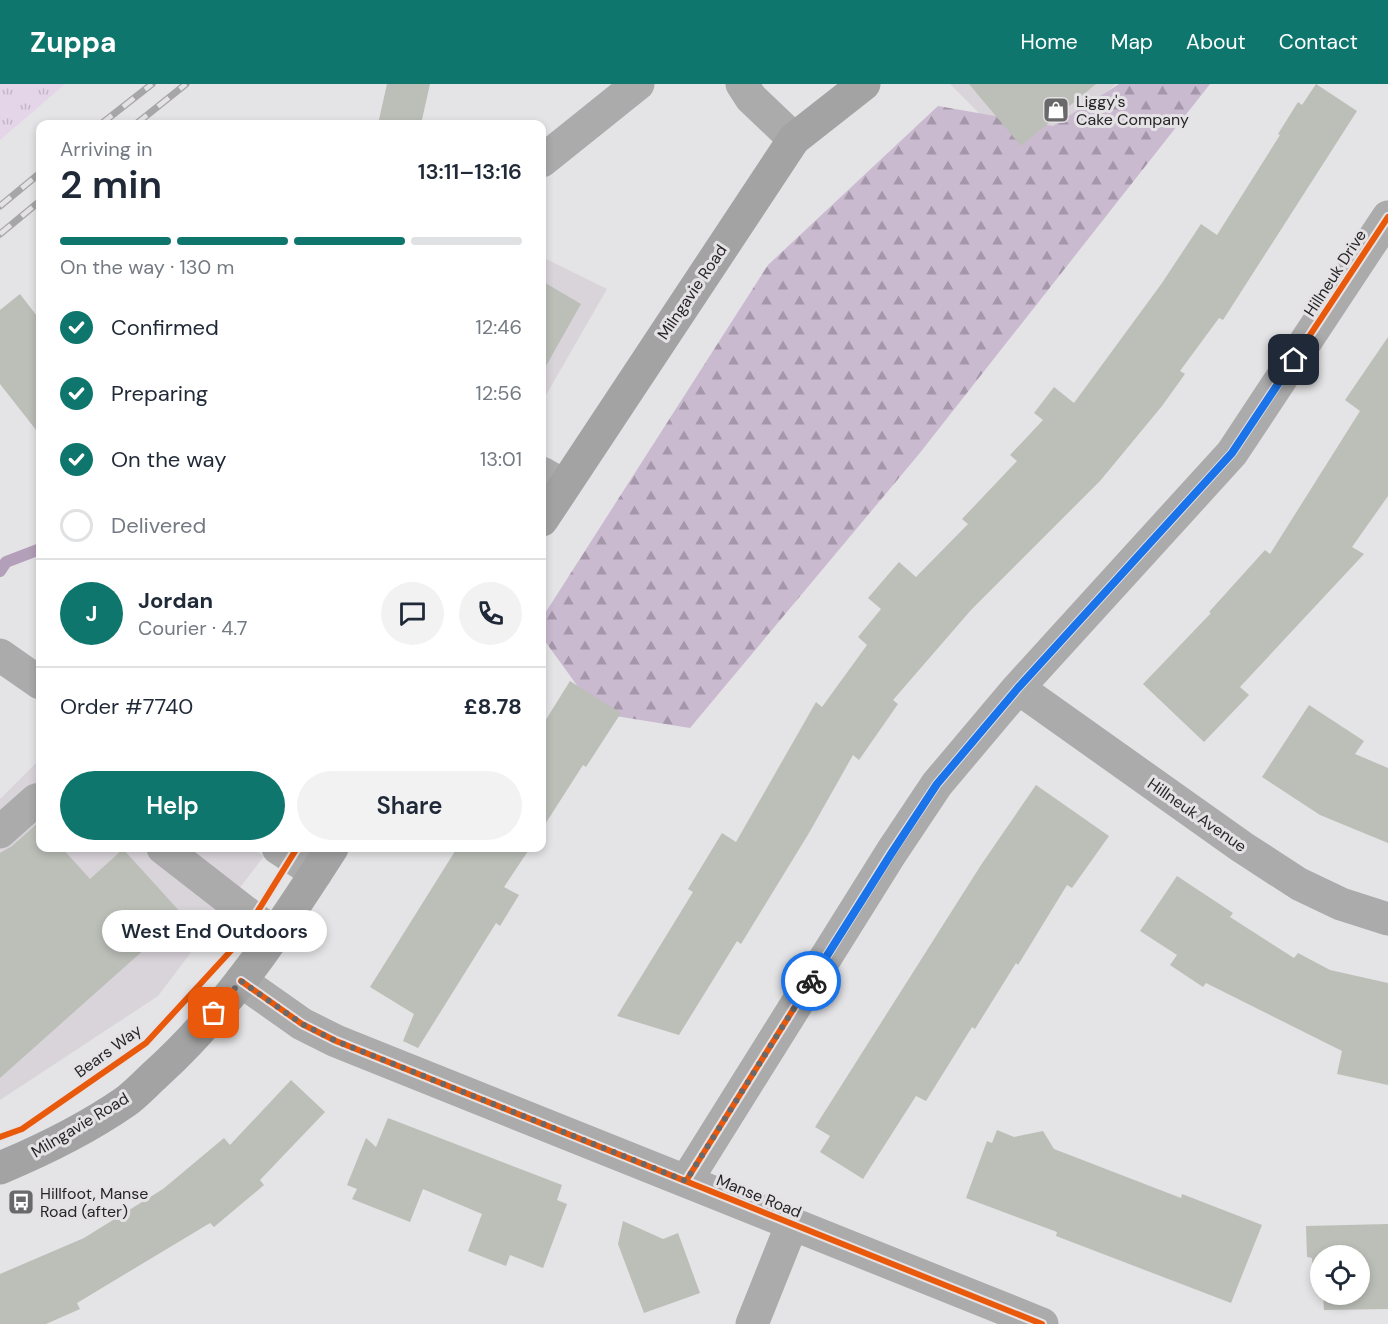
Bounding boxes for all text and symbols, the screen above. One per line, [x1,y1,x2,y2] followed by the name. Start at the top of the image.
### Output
[30,24,117,61] text: Zuppa
[1020,28,1078,56] text: Home
[1111,28,1153,56] text: Map
[1186,28,1246,56] text: About
[1279,28,1358,56] text: Contact
[1076,91,1189,130] place label: Liggy's Cake Company
[1041,95,1071,125] shop icon: Liggy's Cake Company
[60,136,152,162] text: Arriving in
[418,157,522,186] text: 13:11–13:16
[60,159,162,210] text: 2 min
[1299,226,1371,320] street label: Hillneuk Drive
[652,240,732,344] street label: Milngavie Road
[60,254,234,280] text: On the way · 130 m
[60,311,93,344] icon: check
[111,313,219,342] text: Confirmed
[476,314,522,340] text: 12:46
[1268,334,1319,385] pin
[1277,343,1310,376] icon: home
[60,377,93,410] icon: check
[111,379,208,408] text: Preparing
[475,380,522,406] text: 12:56
[60,443,93,476] icon: check
[111,445,226,474] text: On the way
[480,446,522,472] text: 13:01
[111,511,206,540] text: Delivered
[381,582,444,645] button: chat
[459,582,522,645] button: phone
[138,586,213,615] text: Jordan
[86,599,97,628] text: J
[138,615,247,641] text: Courier · 4.7
[60,692,193,721] text: Order #7740
[464,692,522,721] text: £8.78
[60,771,285,840] button: Help
[297,771,522,840] button: Share
[1143,773,1251,857] street label: Hillneuk Avenue
[101,911,326,953] callout: West End Outdoors
[121,918,308,944] text: West End Outdoors
[781,951,841,1011] courier
[795,965,828,998] icon: bike
[188,987,239,1038] pin
[197,996,230,1029] icon: bag
[70,1020,146,1082] street label: Bears Way
[27,1088,133,1162] street label: Milngavie Road
[713,1169,805,1223] street label: Manse Road
[40,1183,148,1222] place label: Hillfoot, Manse Road (after)
[6,1187,36,1217] bus stop icon: Hillfoot, Manse Road (after)
[1310,1245,1370,1305] map controls
[1310,1245,1370,1305] button: locate

